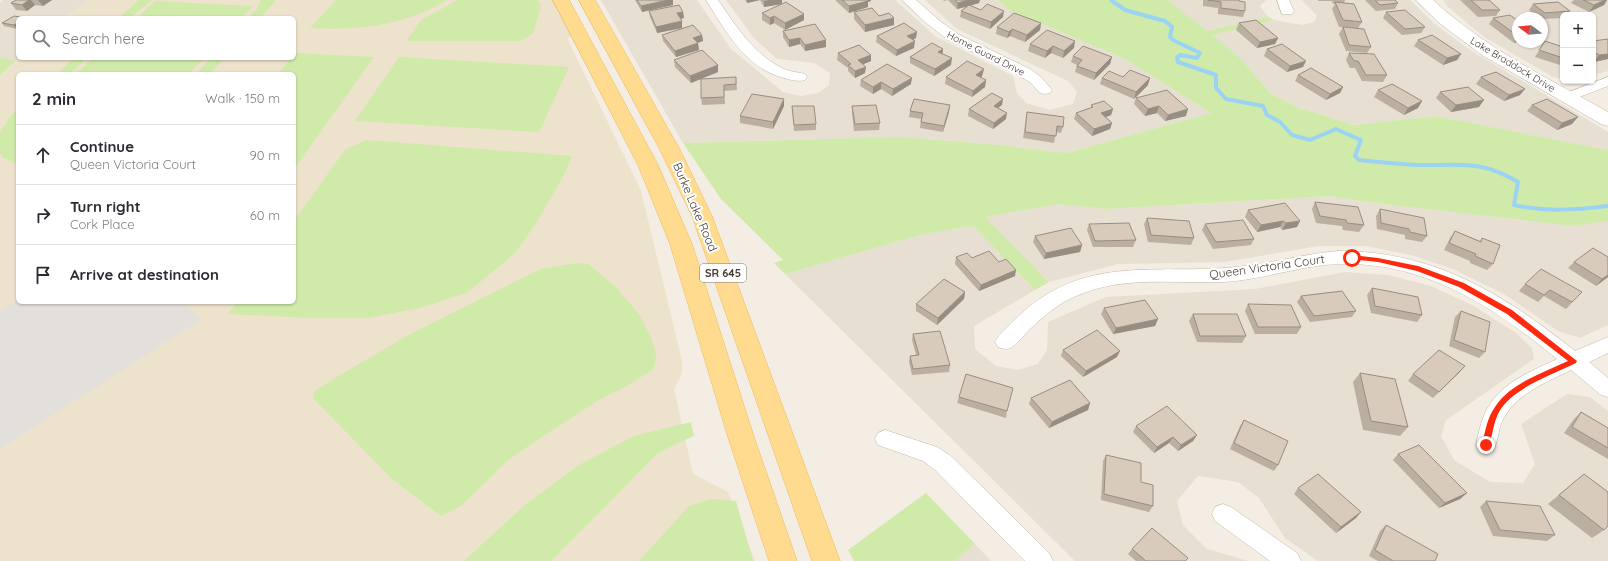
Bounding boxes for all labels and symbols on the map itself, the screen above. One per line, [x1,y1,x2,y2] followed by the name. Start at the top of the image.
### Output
[1512,12,1548,48] north arrow
[945,28,1027,79] street label: Home Guard Drive
[1468,34,1558,95] street label: Lake Braddock Drive
[670,160,721,254] street label: Burke Lake Road
[1343,249,1361,267] route start
[1208,251,1326,282] street label: Queen Victoria Court
[700,264,746,282] road number: SR 645
[1477,436,1495,454] route end

